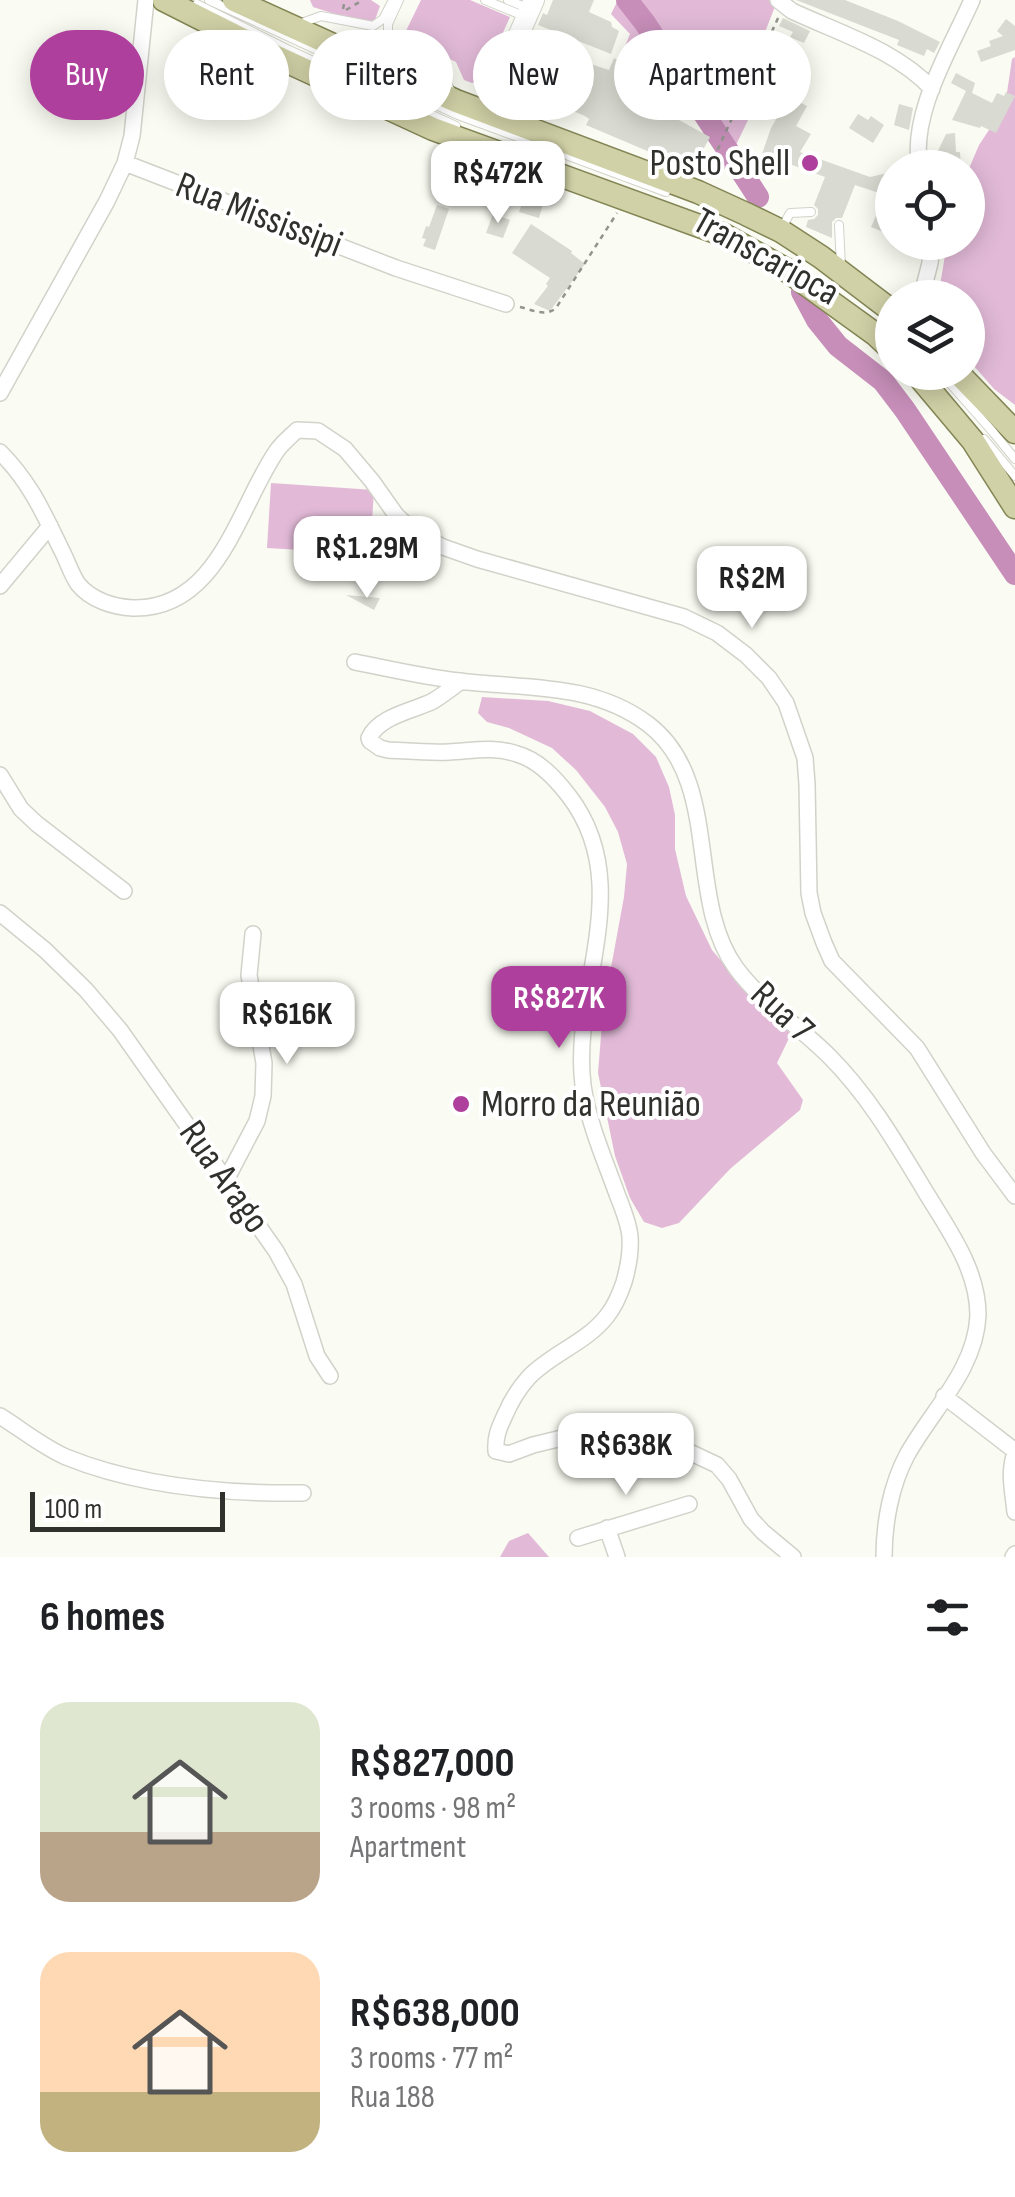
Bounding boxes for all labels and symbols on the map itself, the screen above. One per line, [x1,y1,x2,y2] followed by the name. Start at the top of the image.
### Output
[417,141,579,226] pin: R$472K
[650,141,790,186] place label: Posto Shell
[799,152,821,174] marker: Posto Shell
[170,163,348,267] street label: Rua Mississipi
[685,199,847,315] street label: Transcarioca
[275,516,459,601] pin: R$1.29M
[693,546,811,631] pin: R$2M
[478,966,640,1051] pin: R$827K
[741,972,823,1052] street label: Rua 7
[206,982,368,1067] pin: R$616K
[481,1082,701,1127] place label: Morro da Reunião
[450,1093,472,1115] marker: Morro da Reunião
[169,1112,279,1242] street label: Rua Arago
[545,1413,707,1498] pin: R$638K
[30,1487,225,1532] scale bar

